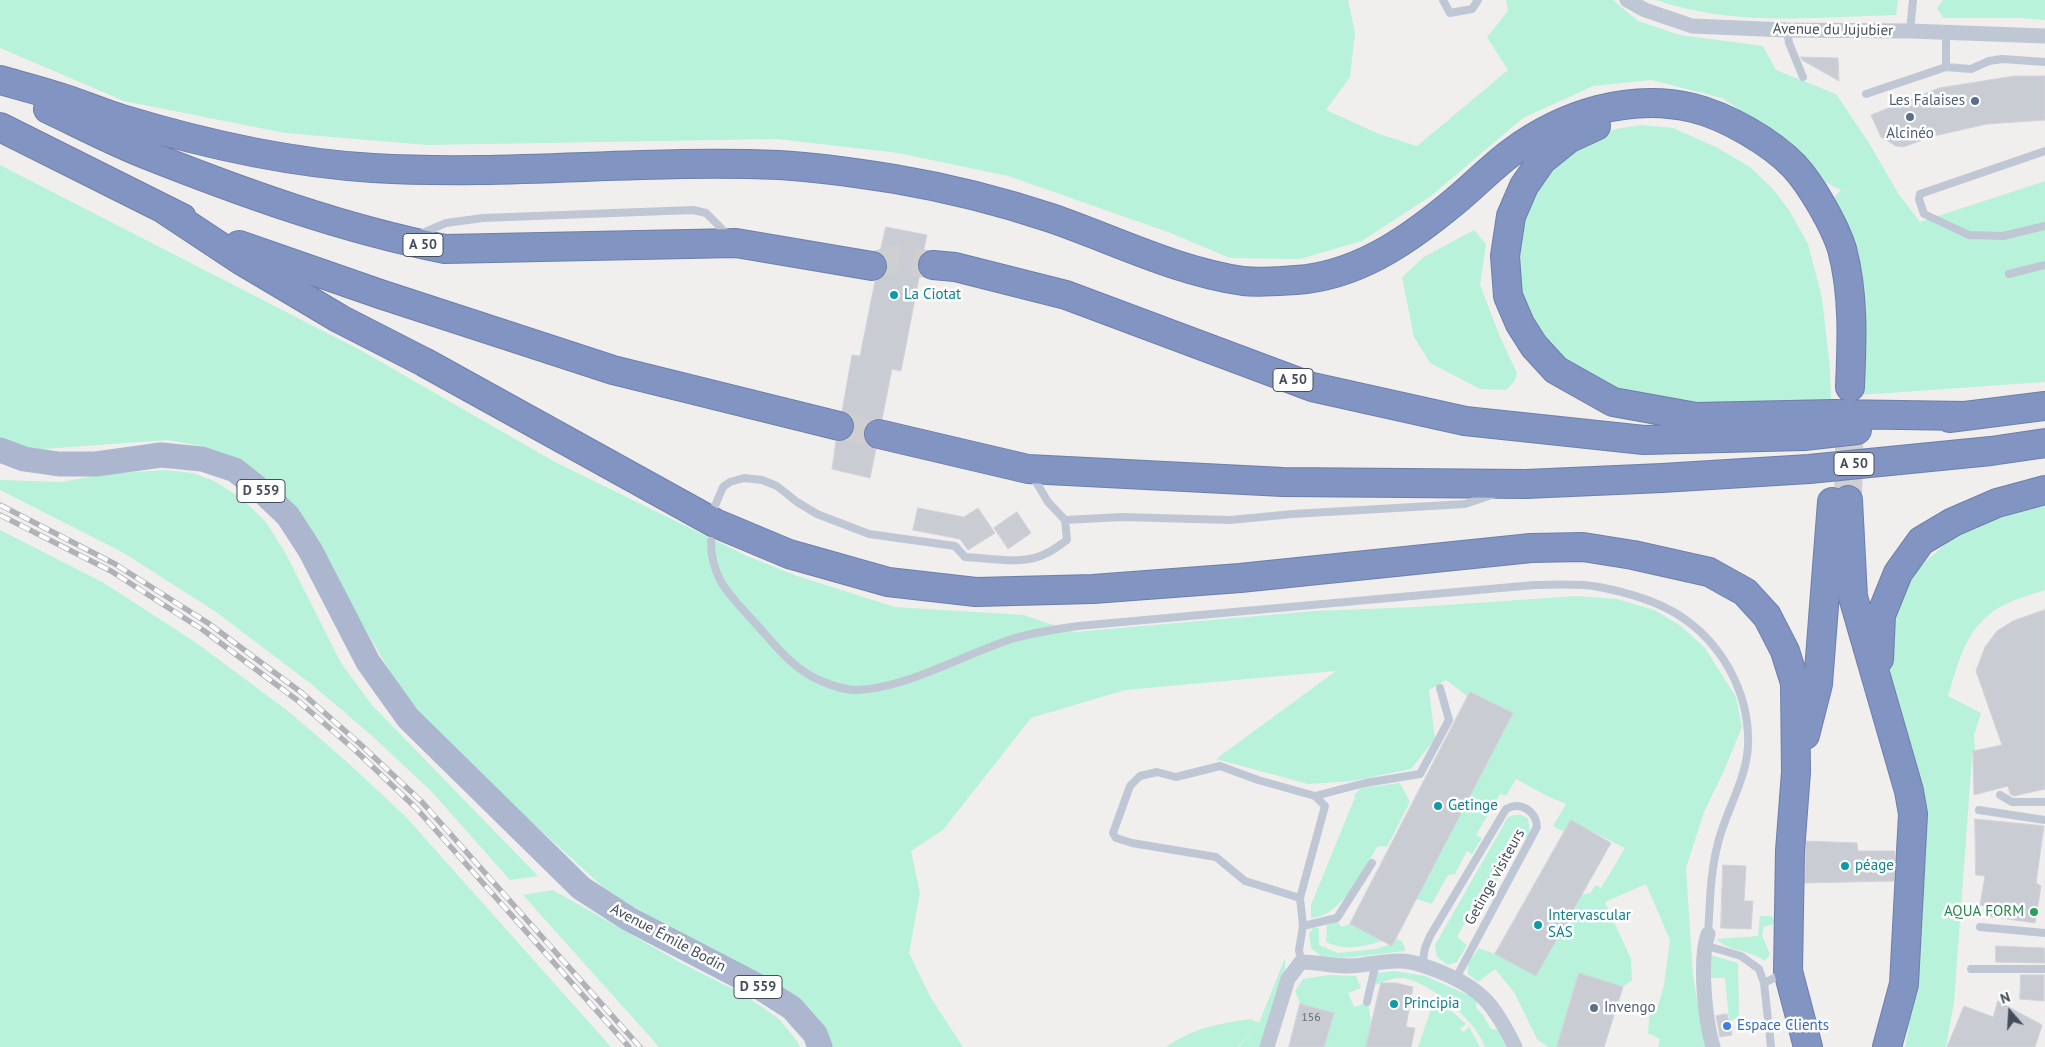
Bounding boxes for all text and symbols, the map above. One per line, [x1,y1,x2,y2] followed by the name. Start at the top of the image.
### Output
[1773,20,1893,40] street label: Avenue du Jujubier
[1889,92,1965,110] place label: Les Falaises
[1969,95,1981,107] marker: Les Falaises
[1904,111,1916,123] marker: Alcinéo
[1886,125,1934,143] place label: Alcinéo
[403,234,443,256] road number: A 50
[904,286,961,304] place label: La Ciotat
[888,289,900,301] marker: La Ciotat
[1273,368,1313,392] road number: A 50
[1834,452,1874,476] road number: A 50
[237,480,285,502] road number: D 559
[1448,797,1498,815] place label: Getinge
[1432,800,1444,812] marker: Getinge
[1461,826,1529,928] street label: Getinge visiteurs
[1855,857,1894,875] place label: péage
[1839,860,1851,872] marker: péage
[607,900,729,976] street label: Avenue Émile Bodin
[1944,903,2024,921] place label: AQUA FORM
[2028,906,2040,918] marker: AQUA FORM
[1548,907,1631,942] place label: Intervascular SAS
[1532,919,1544,931] marker: Intervascular SAS
[734,976,782,999] road number: D 559
[1985,987,2035,1037] north arrow
[1998,988,2012,1008] text: N
[1404,995,1460,1013] place label: Principia
[1388,998,1400,1010] marker: Principia
[1604,999,1656,1017] place label: Invengo
[1588,1002,1600,1014] marker: Invengo
[1301,1011,1321,1025] house number: 156
[1737,1017,1829,1035] place label: Espace Clients
[1721,1020,1733,1032] marker: Espace Clients

